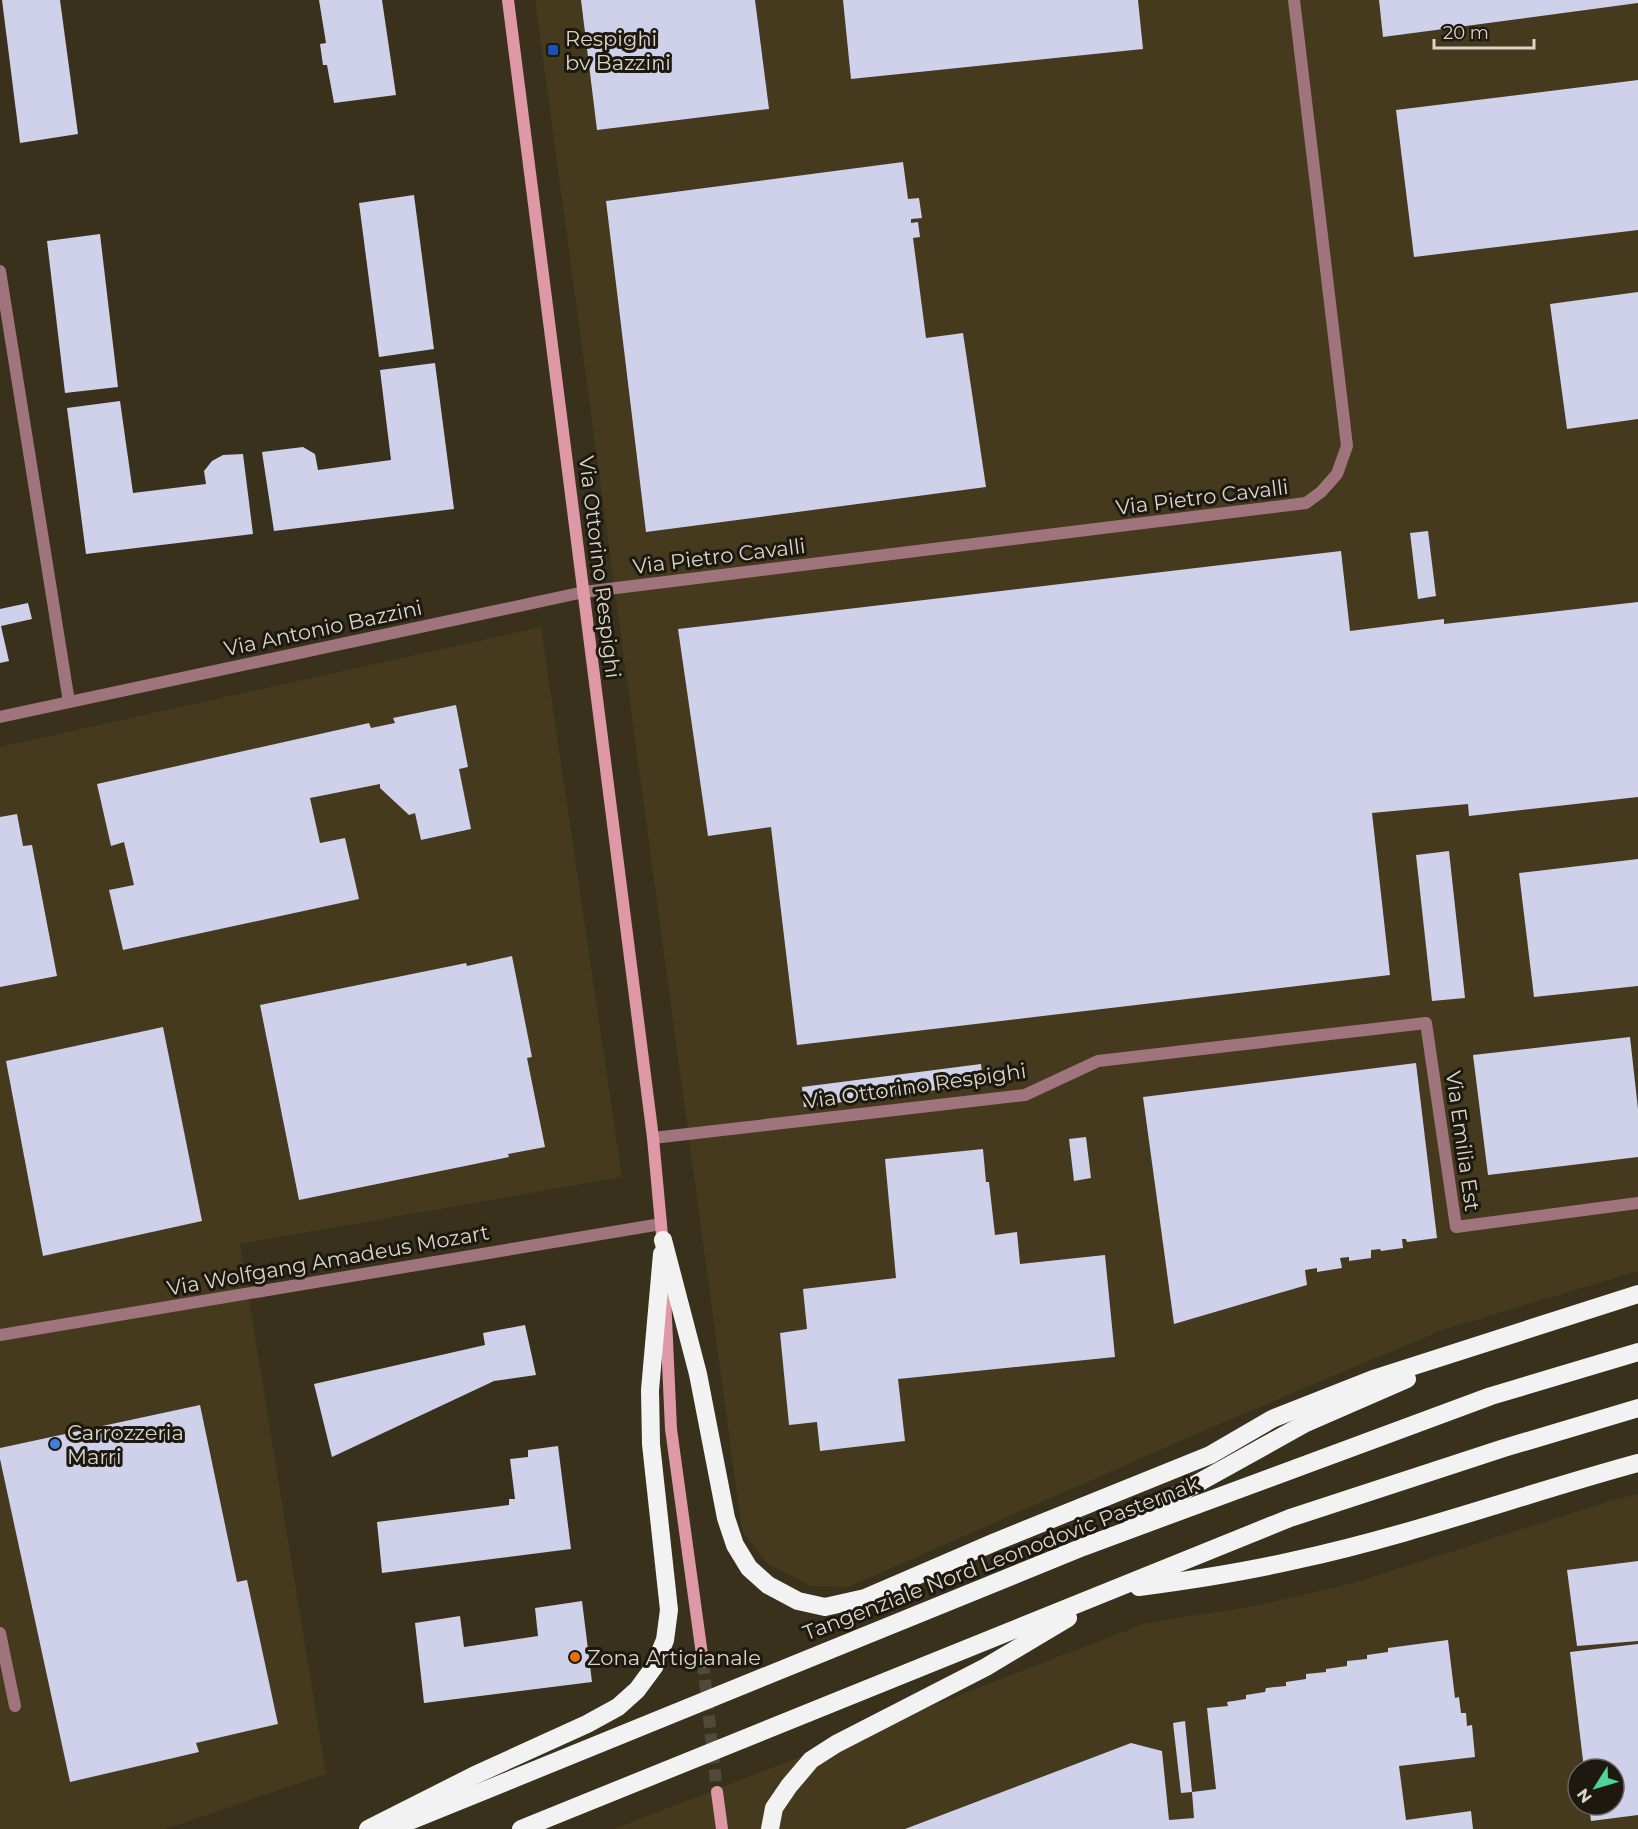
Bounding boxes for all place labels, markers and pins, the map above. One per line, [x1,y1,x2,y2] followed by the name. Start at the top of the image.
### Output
[565,26,671,75] place label: Respighi bv Bazzini
[546,43,560,57] marker: Respighi bv Bazzini
[67,1420,184,1469] place label: Carrozzeria Marri
[48,1437,62,1451] marker: Carrozzeria Marri
[587,1645,761,1670] place label: Zona Artigianale
[568,1650,582,1664] marker: Zona Artigianale

